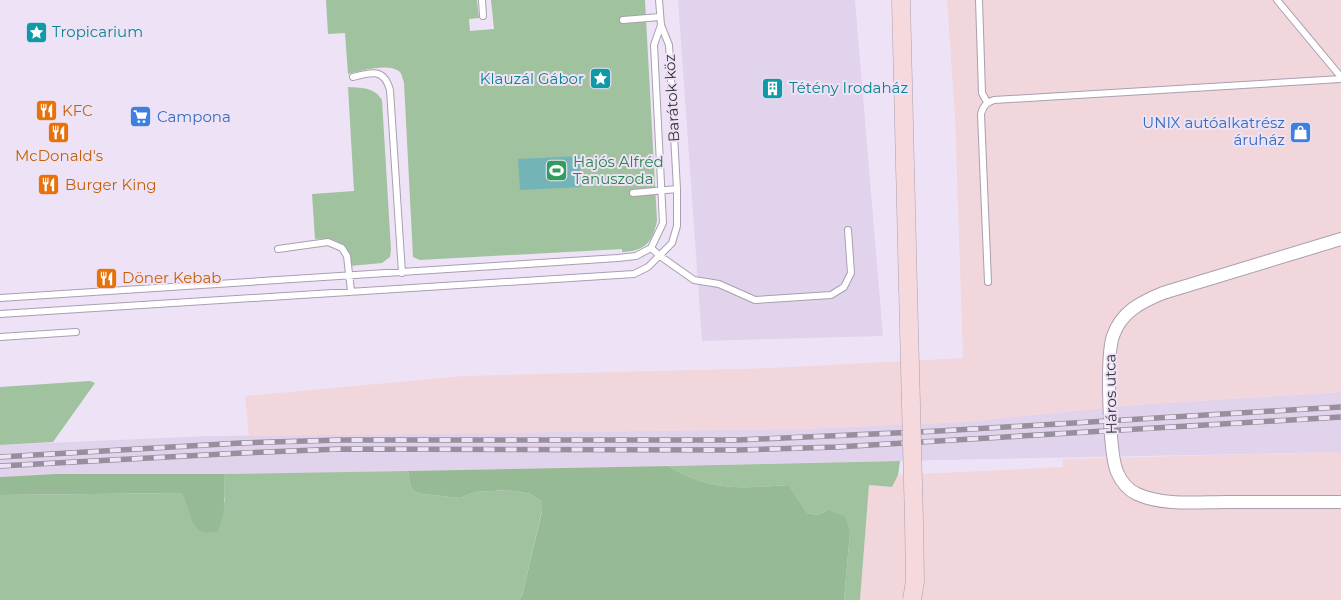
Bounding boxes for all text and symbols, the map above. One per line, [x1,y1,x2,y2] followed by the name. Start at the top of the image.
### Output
[24,20,48,44] place icon: Tropicarium
[52,22,143,41] place label: Tropicarium
[660,53,683,143] street label: Barátok köz
[588,67,612,91] place icon: Klauzál Gábor
[480,69,584,88] place label: Klauzál Gábor
[761,76,785,100] building icon: Tétény Irodaház
[789,78,908,97] place label: Tétény Irodaház
[34,99,58,123] restaurant icon: KFC
[62,101,93,120] place label: KFC
[129,105,153,129] supermarket icon: Campona
[157,107,231,126] place label: Campona
[1142,113,1285,149] place label: UNIX autóalkatrész áruház
[1289,120,1313,144] shop icon: UNIX autóalkatrész áruház
[47,121,71,145] restaurant icon: McDonald's
[15,146,103,165] place label: McDonald's
[573,152,664,188] place label: Hajós Alfréd Tanuszoda
[545,159,569,183] sports icon: Hajós Alfréd Tanuszoda
[37,173,61,197] restaurant icon: Burger King
[65,175,157,194] place label: Burger King
[94,266,118,290] restaurant icon: Döner Kebab
[122,268,221,287] place label: Döner Kebab
[1100,353,1121,435] street label: Háros utca

